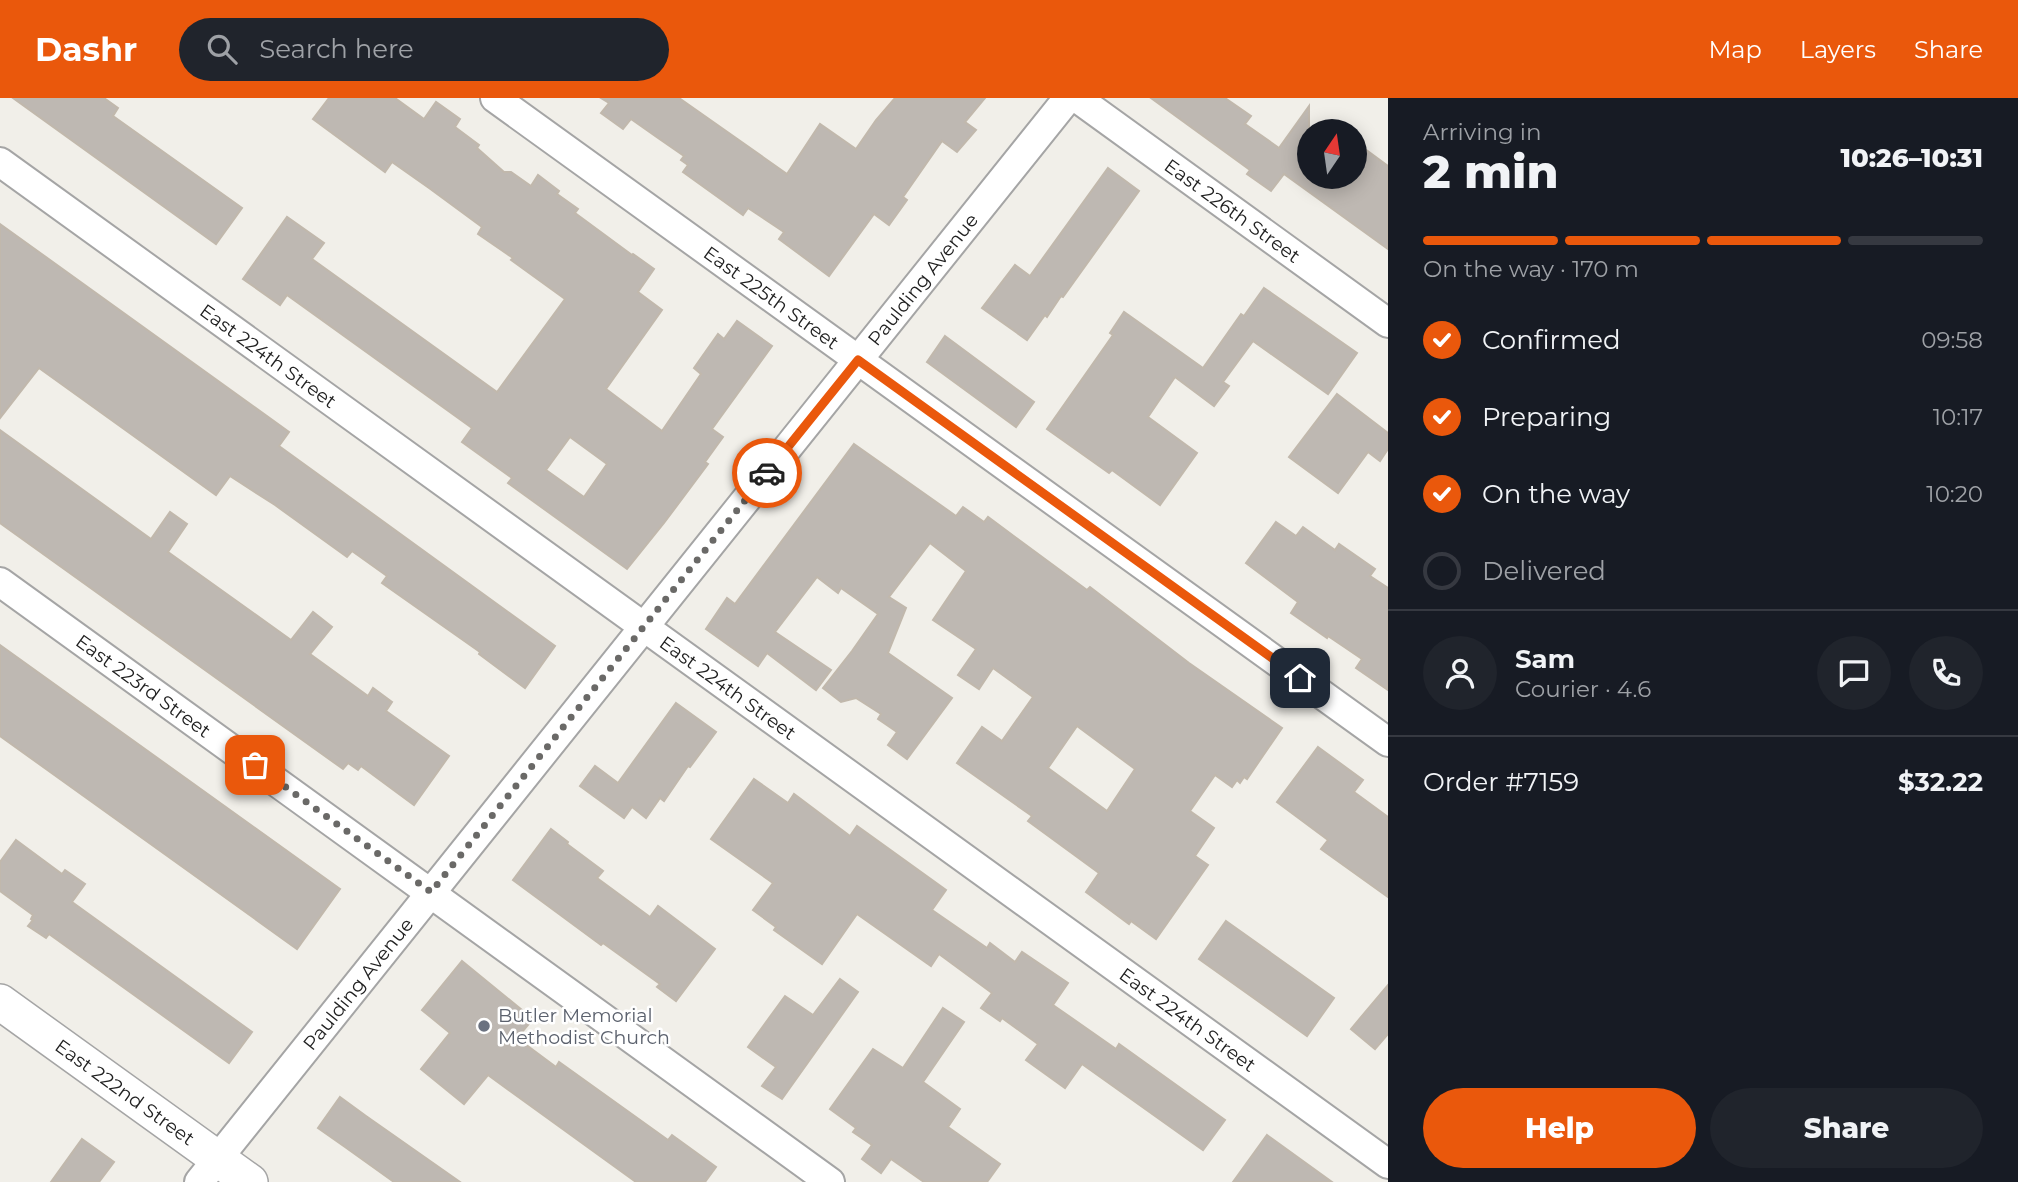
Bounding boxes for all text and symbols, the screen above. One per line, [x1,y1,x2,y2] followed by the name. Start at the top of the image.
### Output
[179,18,669,81] search box
[35,29,137,69] text: Dashr
[203,30,241,68] icon: search
[259,33,414,65] text: Search here
[1708,35,1762,64] text: Map
[1800,35,1876,64] text: Layers
[1914,35,1983,64] text: Share
[1423,118,1542,146] text: Arriving in
[1297,119,1367,189] north arrow
[1297,119,1367,189] map controls
[1840,142,1983,174] text: 10:26–10:31
[1423,143,1558,200] text: 2 min
[1160,154,1305,267] street label: East 226th Street
[863,208,983,350] street label: Paulding Avenue
[699,241,844,354] street label: East 225th Street
[1423,255,1639,283] text: On the way · 170 m
[196,299,341,413] street label: East 224th Street
[1423,321,1461,359] icon: check
[1482,324,1621,356] text: Confirmed
[1921,326,1983,354] text: 09:58
[1423,398,1461,436] icon: check
[1482,401,1611,433] text: Preparing
[1933,403,1983,431] text: 10:17
[732,438,802,508] courier
[748,454,786,492] icon: car
[1423,475,1461,513] icon: check
[1482,478,1630,510] text: On the way
[1926,480,1983,508] text: 10:20
[1482,555,1606,587] text: Delivered
[72,629,216,742] street label: East 223rd Street
[655,631,801,745] street label: East 224th Street
[1423,636,1497,710] button: person
[1817,636,1891,710] button: chat
[1909,636,1983,710] button: phone
[1515,643,1575,675] text: Sam
[1270,648,1330,708] pin
[1281,659,1319,697] icon: home
[1515,675,1651,703] text: Courier · 4.6
[225,735,285,795] pin
[236,746,274,784] icon: bag
[1423,766,1579,798] text: Order #7159
[1898,766,1983,798] text: $32.22
[298,913,418,1055] street label: Paulding Avenue
[1115,963,1261,1077] street label: East 224th Street
[498,1004,670,1049] place label: Butler Memorial Methodist Church
[476,1018,492,1034] marker: Butler Memorial Methodist Church
[51,1034,199,1150] street label: East 222nd Street
[1423,1088,1696,1168] button: Help
[1710,1088,1983,1168] button: Share

